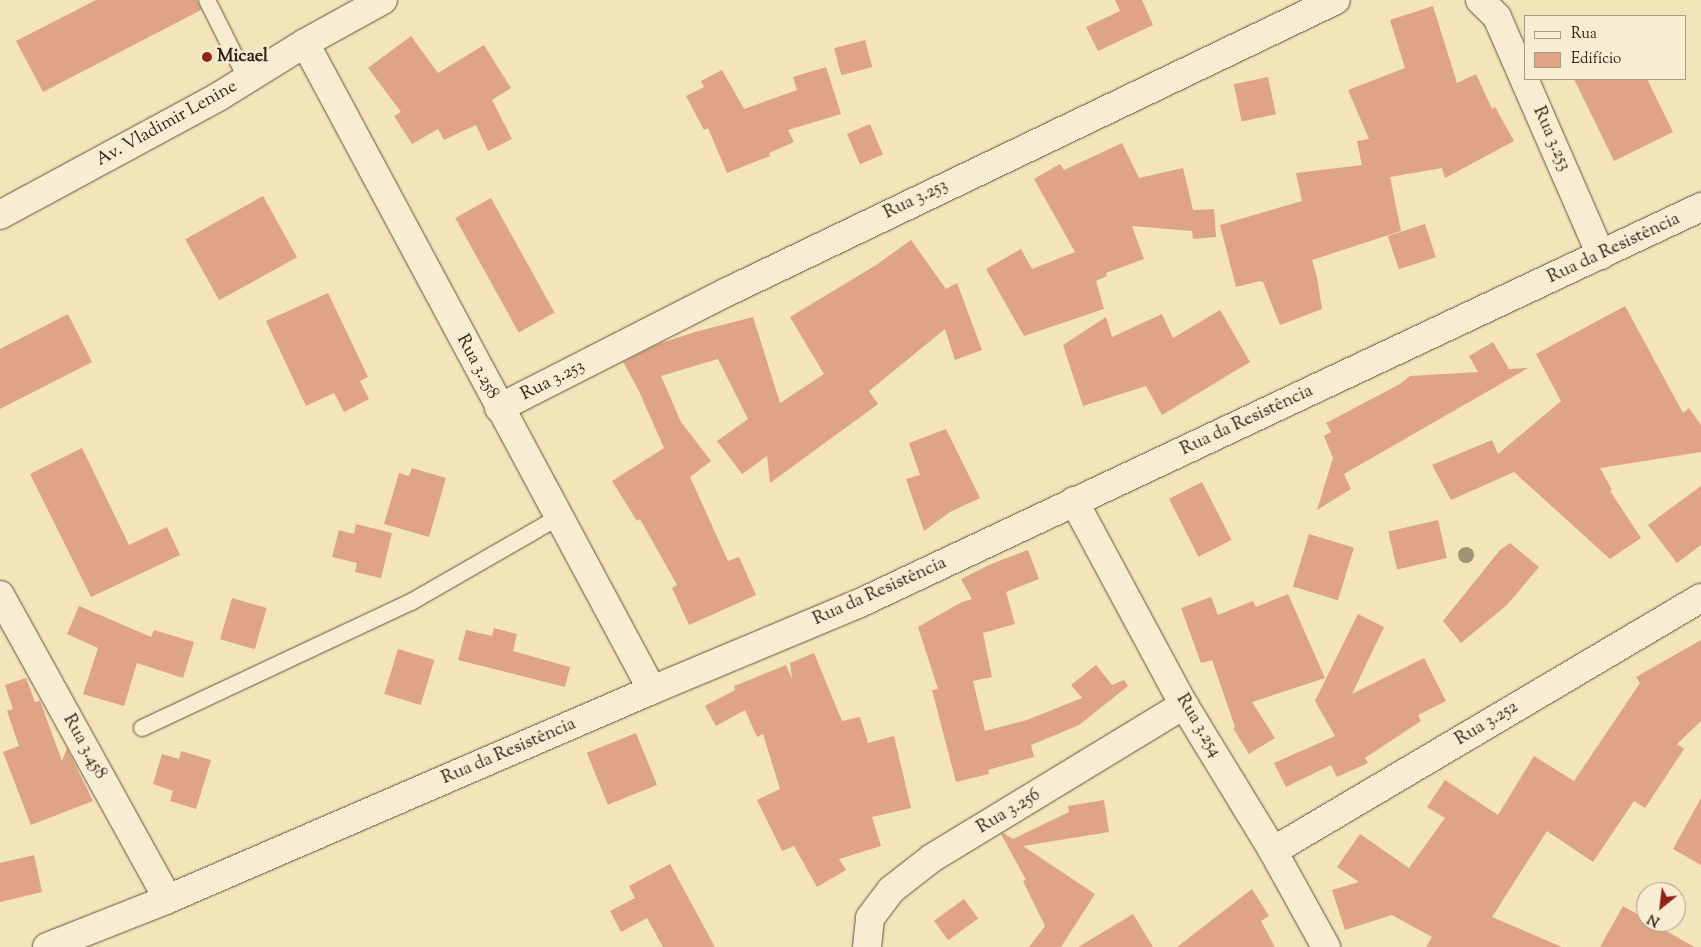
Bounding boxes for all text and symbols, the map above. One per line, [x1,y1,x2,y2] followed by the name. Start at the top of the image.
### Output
[1524,15,1686,80] legend
[1571,24,1597,45] text: Rua
[217,46,268,68] place label: Micael
[1571,49,1621,70] text: Edifício
[201,51,213,63] marker: Micael
[93,76,241,172] street label: Av. Vladimir Lenine
[1527,103,1575,175] street label: Rua 3.253
[880,175,952,225] street label: Rua 3.253
[1544,209,1684,289] street label: Rua da Resistência
[451,331,503,403] street label: Rua 3.258
[518,356,588,406] street label: Rua 3.253
[1177,381,1317,461] street label: Rua da Resistência
[810,553,950,631] street label: Rua da Resistência
[1171,690,1225,762] street label: Rua 3.254
[1452,697,1522,751] street label: Rua 3.252
[57,711,111,783] street label: Rua 3.458
[439,714,579,790] street label: Rua da Resistência
[973,785,1045,839] street label: Rua 3.256
[1636,882,1686,932] north arrow
[1644,908,1664,931] text: N

